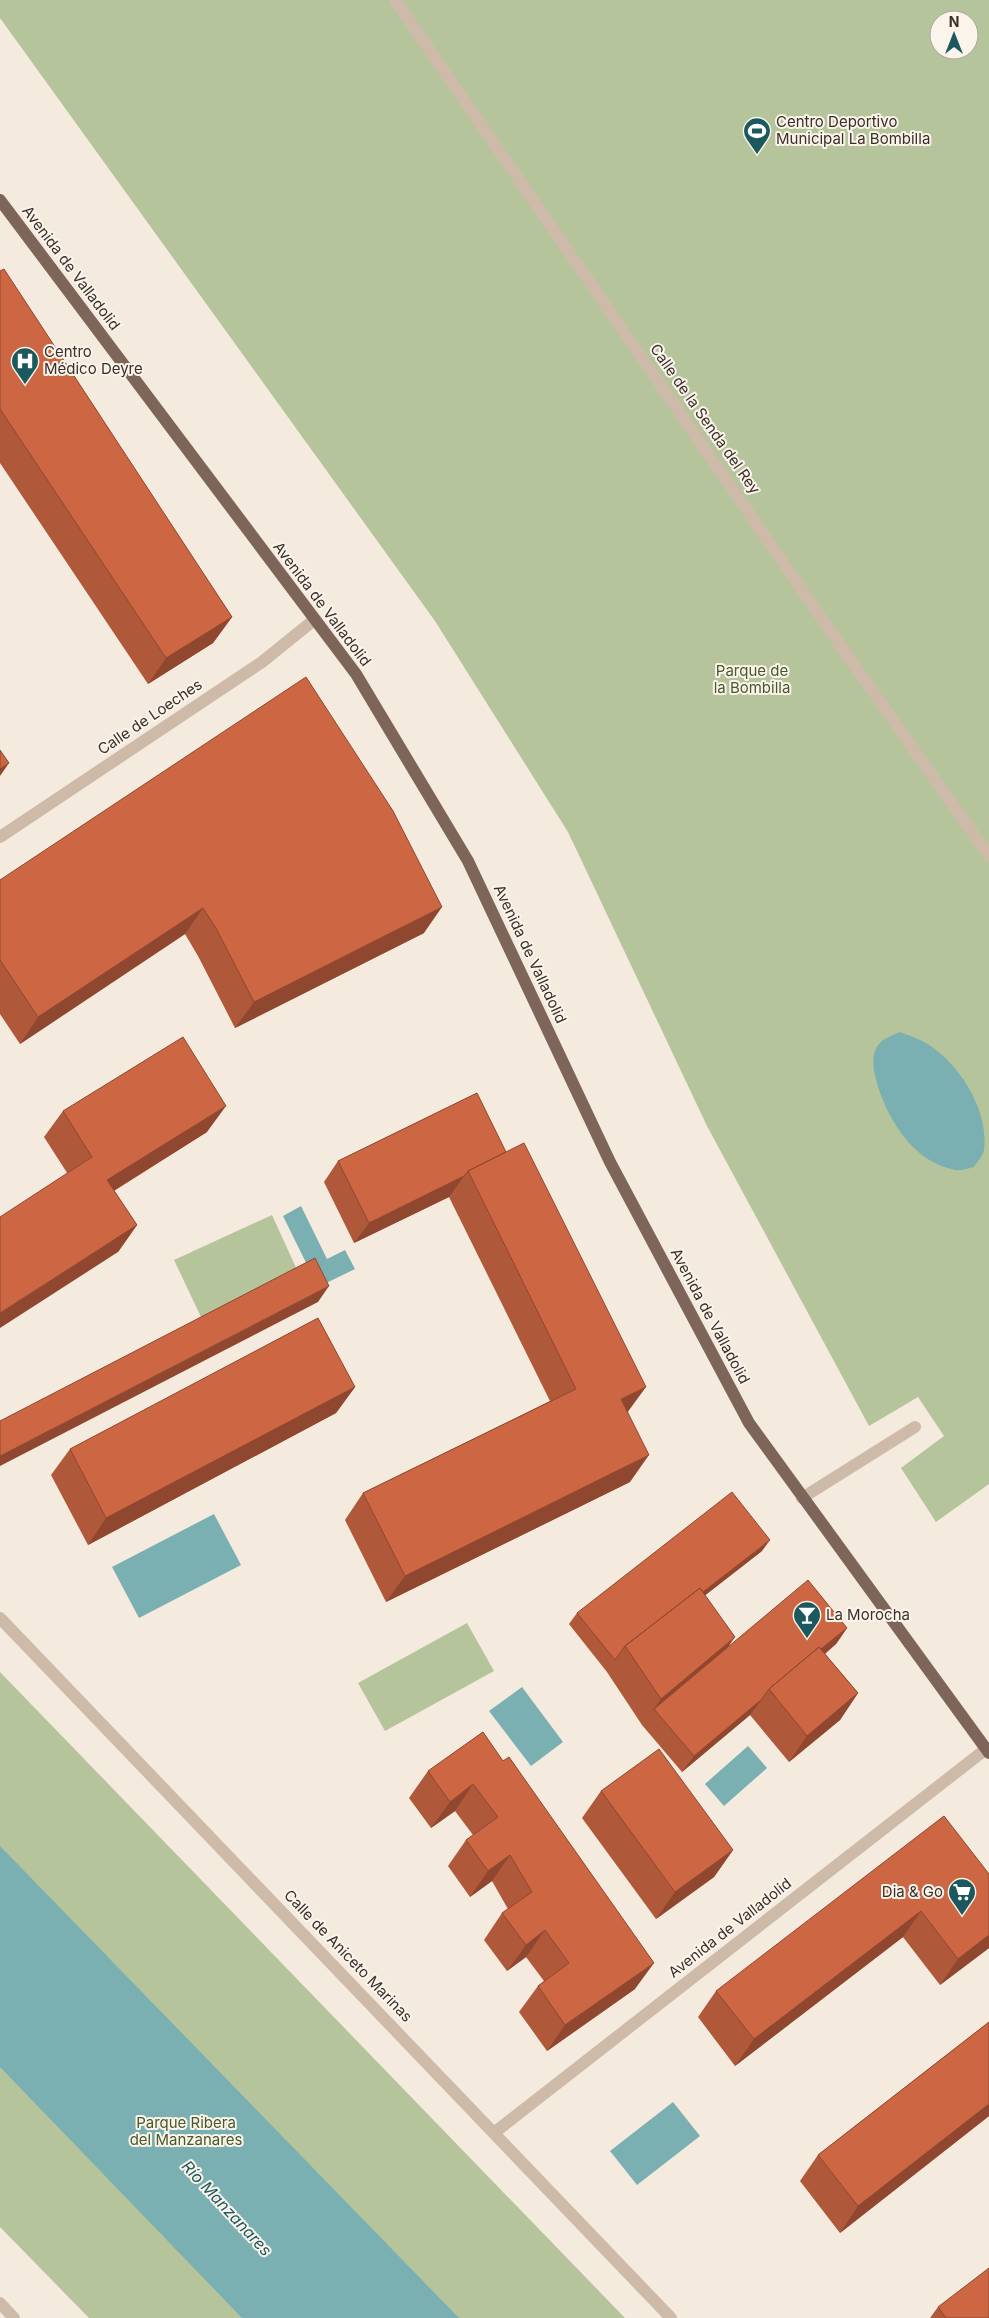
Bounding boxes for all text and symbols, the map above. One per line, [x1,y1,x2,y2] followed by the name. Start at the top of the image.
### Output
[929,10,979,60] north arrow
[949,13,959,30] text: N
[776,112,930,148] place label: Centro Deportivo Municipal La Bombilla
[742,116,772,155] sports icon: Centro Deportivo Municipal La Bombilla
[18,202,124,334] street label: Avenida de Valladolid
[646,340,765,498] street label: Calle de la Senda del Rey
[44,342,143,378] place label: Centro Médico Deyre
[10,346,40,385] hospital icon: Centro Médico Deyre
[269,538,375,670] street label: Avenida de Valladolid
[714,661,790,697] park label: Parque de la Bombilla
[94,675,206,759] street label: Calle de Loeches
[490,881,571,1026] street label: Avenida de Valladolid
[667,1245,754,1387] street label: Avenida de Valladolid
[792,1600,822,1639] bar icon: La Morocha
[826,1605,910,1624] place label: La Morocha
[664,1874,795,1982] street label: Avenida de Valladolid
[947,1877,977,1916] supermarket icon: Dia & Go
[882,1882,943,1901] place label: Dia & Go
[280,1886,417,2026] street label: Calle de Aniceto Marinas
[130,2113,242,2149] park label: Parque Ribera del Manzanares
[178,2156,276,2260] water label: Río Manzanares

